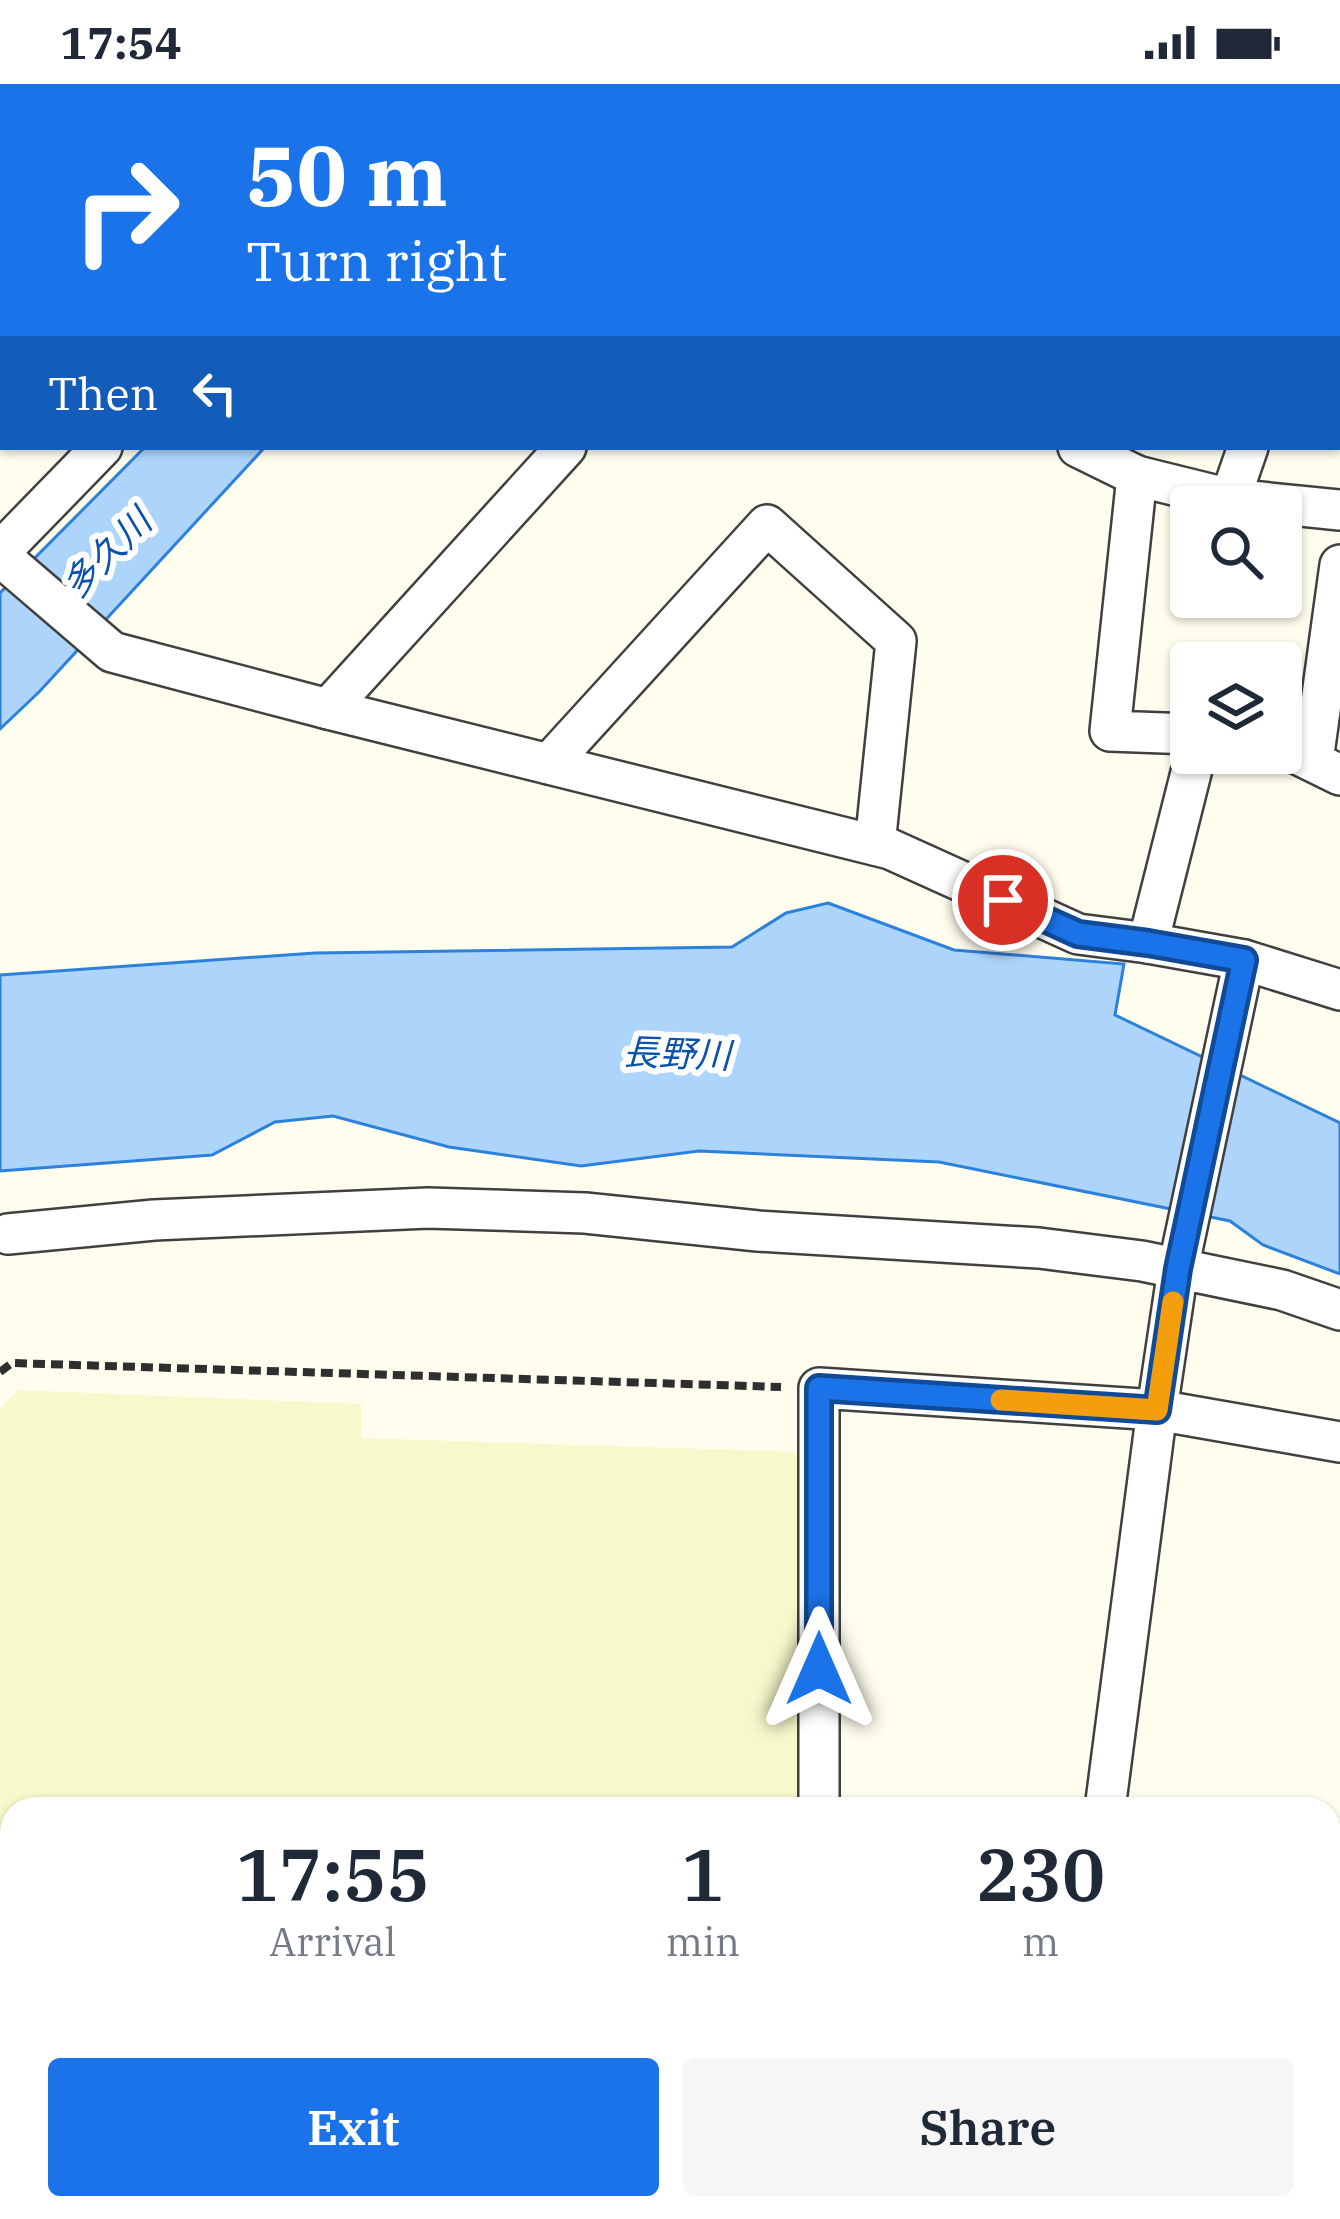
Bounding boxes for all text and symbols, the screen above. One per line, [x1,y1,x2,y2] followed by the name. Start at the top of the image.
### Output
[60,13,182,71] text: 17:54
[246,120,448,229] text: 50 m
[48,132,204,288] icon: right
[246,226,508,296] text: Turn right
[182,360,248,426] icon: left
[48,364,158,422] text: Then
[1170,486,1302,774] map controls
[1170,486,1302,618] button: search
[51,495,164,608] water label: 多久川
[1170,642,1302,774] button: layers
[952,849,1054,951] pin
[970,867,1036,933] icon: arrive
[622,1028,736,1079] water label: 長野川
[756,1606,882,1732] position arrow
[236,1827,430,1921] text: 17:55
[681,1827,724,1921] text: 1
[976,1827,1105,1921] text: 230
[269,1916,396,1967] text: Arrival
[666,1916,740,1967] text: min
[1022,1916,1059,1967] text: m
[48,2058,659,2196] button: Exit
[683,2058,1293,2196] button: Share

